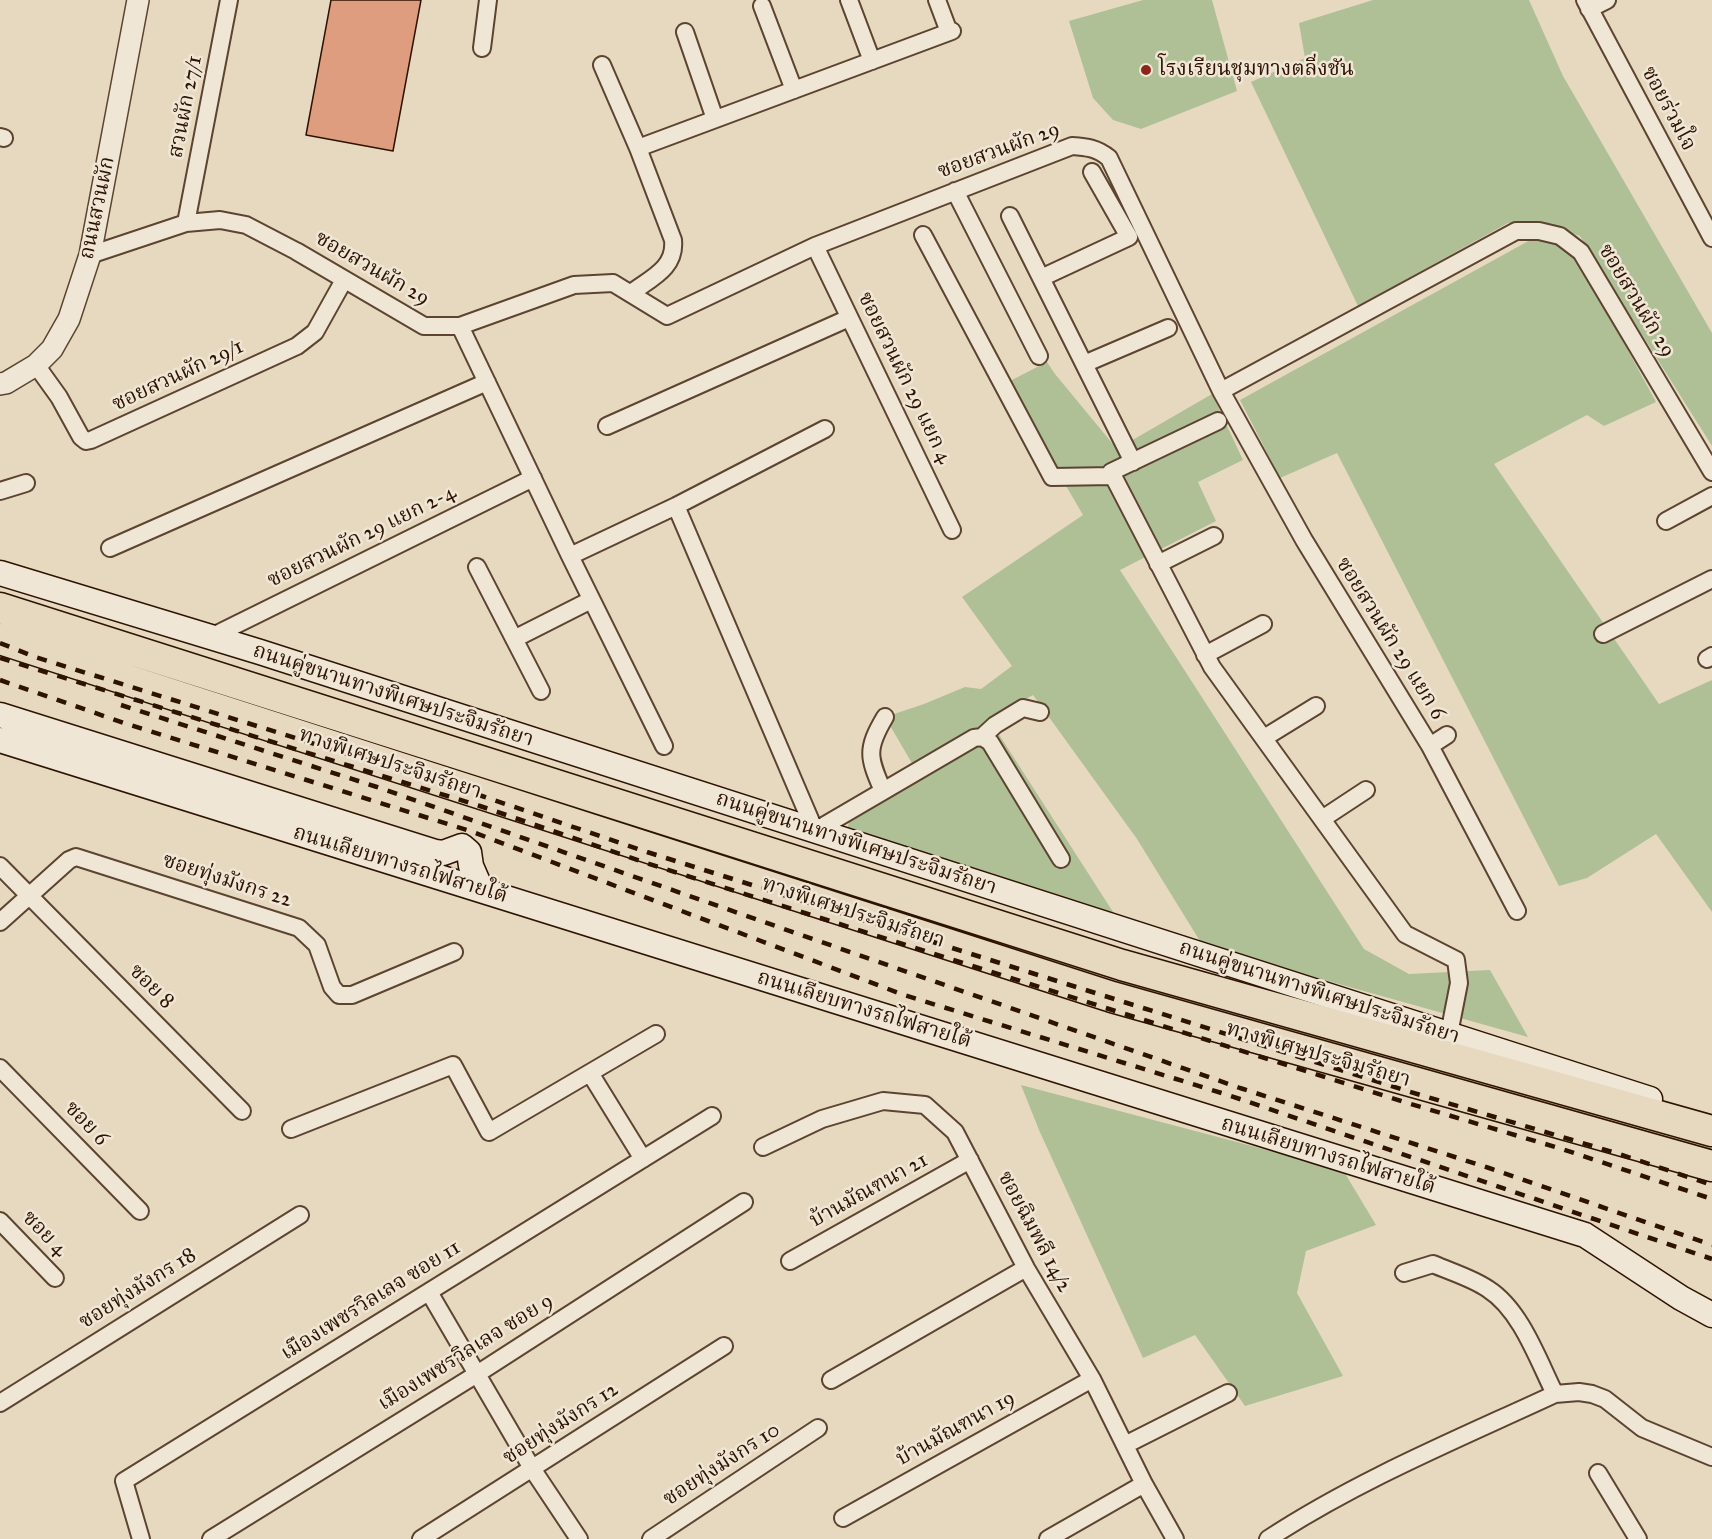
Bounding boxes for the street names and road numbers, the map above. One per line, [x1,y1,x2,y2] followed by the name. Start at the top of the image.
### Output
[164,54,208,160] street label: สวนผัก 27/1
[1635,62,1701,156] street label: ซอยร่วมใจ
[935,117,1063,185] street label: ซอยสวนผัก 29
[75,154,121,262] street label: ถนนสวนผัก
[310,226,434,312] street label: ซอยสวนผัก 29
[1592,240,1680,362] street label: ซอยสวนผัก 29
[852,288,956,468] street label: ซอยสวนผัก 29 แยก 4
[108,335,248,417] street label: ซอยสวนผัก 29/1
[264,480,460,594] street label: ซอยสวนผัก 29 แยก 2-4
[1330,553,1450,725] street label: ซอยสวนผัก 29 แยก 6
[249,639,537,753] street label: ถนนคู่ขนานทางพิเศษประจิมรัถยา
[295,723,485,805] street label: ทางพิเศษประจิมรัถยา
[712,787,1000,901] street label: ถนนคู่ขนานทางพิเศษประจิมรัถยา
[290,820,510,910] street label: ถนนเลียบทางรถไฟสายใต้
[159,848,295,914] street label: ซอยทุ่งมังกร 22
[758,872,948,954] street label: ทางพิเศษประจิมรัถยา
[1175,936,1463,1050] street label: ถนนคู่ขนานทางพิเศษประจิมรัถยา
[123,959,179,1015] street label: ซอย 8
[754,965,974,1055] street label: ถนนเลียบทางรถไฟสายใต้
[1223,1017,1413,1093] street label: ทางพิเศษประจิมรัถยา
[59,1096,113,1152] street label: ซอย 6
[1218,1111,1438,1201] street label: ถนนเลียบทางรถไฟสายใต้
[806,1148,932,1234] street label: บ้านมัณฑนา 21
[992,1167,1076,1297] street label: ซอยฉิมพลี 14/2
[16,1206,72,1262] street label: ซอย 4
[277,1235,465,1367] street label: เมืองเพชรวิลเลจ ซอย 11
[75,1243,201,1335] street label: ซอยทุ่งมังกร 18
[374,1289,558,1417] street label: เมืองเพชรวิลเลจ ซอย 9
[499,1377,623,1471] street label: ซอยทุ่งมังกร 12
[892,1386,1020,1472] street label: บ้านมัณฑนา 19
[659,1418,785,1512] street label: ซอยทุ่งมังกร 10

